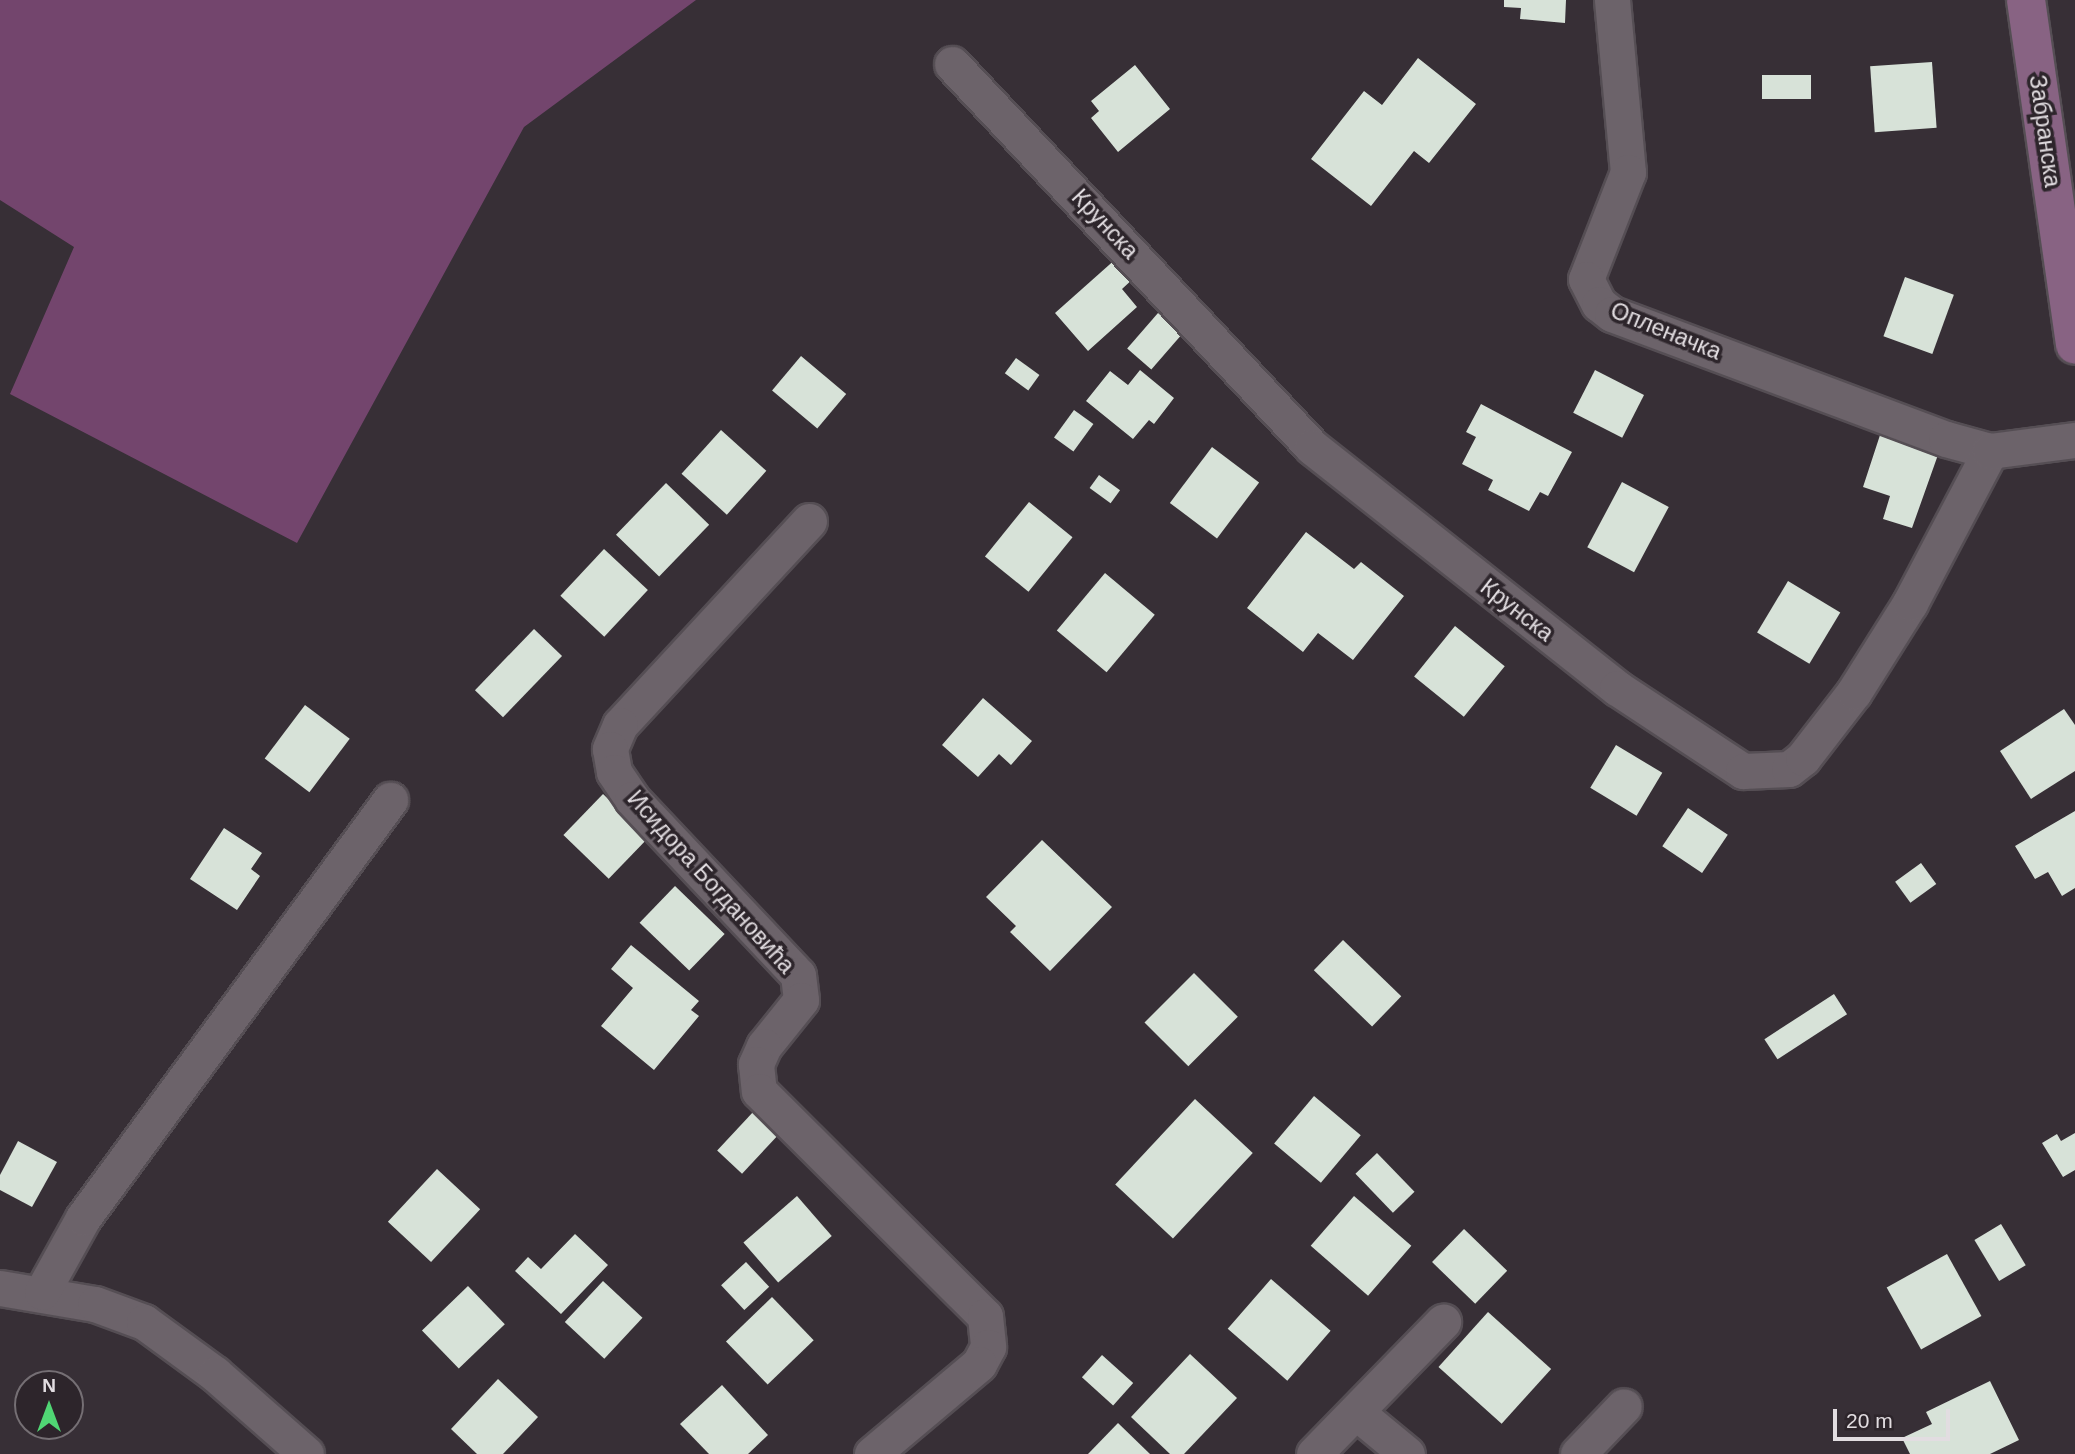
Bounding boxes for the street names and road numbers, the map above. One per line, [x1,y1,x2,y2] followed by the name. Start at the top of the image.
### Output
[2023,73,2067,189] street label: Забранска
[1066,184,1144,264] street label: Крунска
[1607,296,1725,366] street label: Опленачка
[1475,573,1559,647] street label: Крунска
[622,785,800,979] street label: Исидора Богдановића

